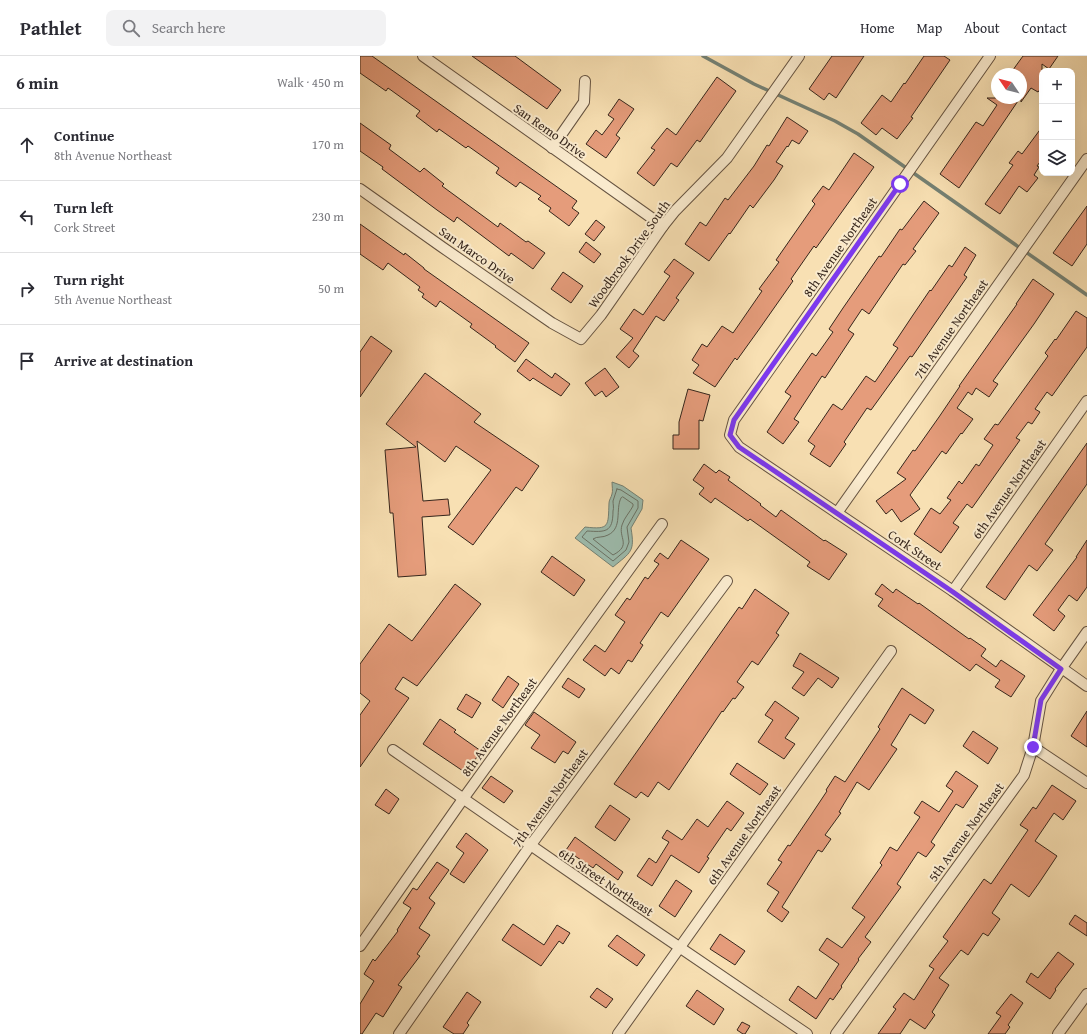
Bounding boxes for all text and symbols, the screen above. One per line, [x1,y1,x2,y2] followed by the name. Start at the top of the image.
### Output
[106,10,386,46] search box
[20,14,82,42] text: Pathlet
[120,17,142,39] icon: search
[152,17,226,38] text: Search here
[860,18,895,38] text: Home
[917,18,942,38] text: Map
[964,18,1000,38] text: About
[1022,18,1067,38] text: Contact
[991,68,1027,104] north arrow
[1039,68,1075,176] map controls
[1039,68,1075,104] button: +
[16,70,58,95] text: 6 min
[277,73,344,92] text: Walk · 450 m
[510,99,590,163] street label: San Remo Drive
[1039,104,1075,140] button: −
[54,125,115,146] text: Continue
[16,134,38,156] icon: ahead
[312,135,344,154] text: 170 m
[1039,140,1075,176] button: layers
[54,146,172,165] text: 8th Avenue Northeast
[891,175,909,193] route start
[798,193,882,301] street label: 8th Avenue Northeast
[583,196,675,312] street label: Woodbrook Drive South
[54,197,113,218] text: Turn left
[16,206,38,228] icon: left
[312,207,344,226] text: 230 m
[54,218,115,237] text: Cork Street
[435,222,519,288] street label: San Marco Drive
[54,269,125,290] text: Turn right
[909,275,993,383] street label: 7th Avenue Northeast
[16,278,38,300] icon: right
[318,279,344,298] text: 50 m
[54,290,172,309] text: 5th Avenue Northeast
[16,350,38,372] icon: arrive
[54,350,193,371] text: Arrive at destination
[967,435,1051,543] street label: 6th Avenue Northeast
[884,525,946,575] street label: Cork Street
[457,673,542,780] street label: 8th Avenue Northeast
[1024,738,1042,756] route end
[508,744,593,851] street label: 7th Avenue Northeast
[924,778,1009,885] street label: 5th Avenue Northeast
[702,781,786,889] street label: 6th Avenue Northeast
[555,843,658,921] street label: 6th Street Northeast

